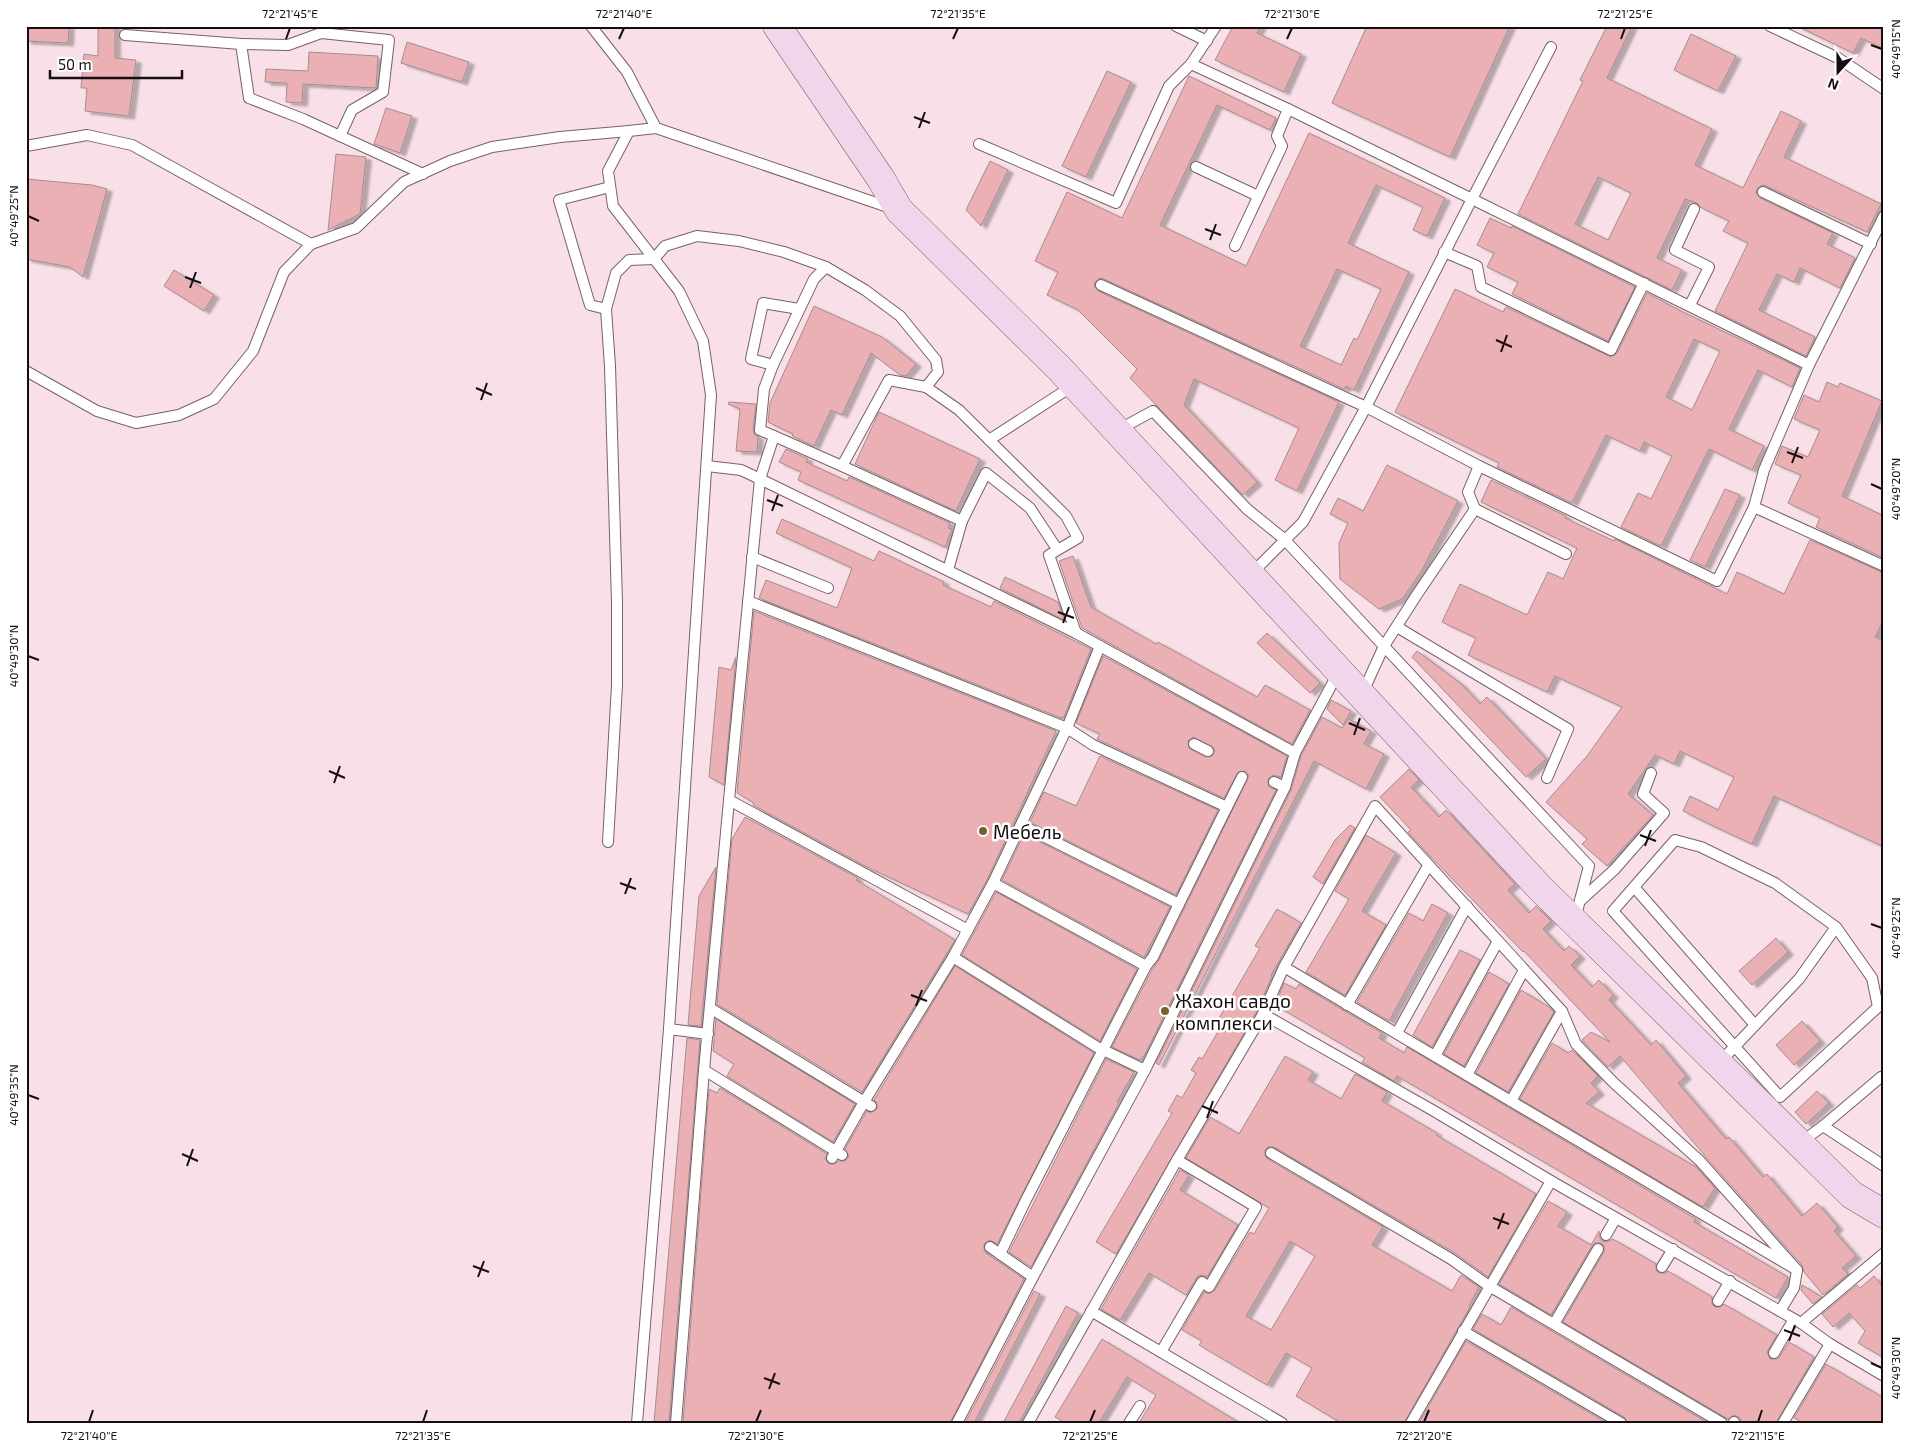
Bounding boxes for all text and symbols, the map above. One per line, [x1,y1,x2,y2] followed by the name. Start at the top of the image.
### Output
[262,6,318,20] text: 72°21'45"E
[596,6,653,20] text: 72°21'40"E
[930,6,986,20] text: 72°21'35"E
[1264,6,1320,20] text: 72°21'30"E
[1597,6,1653,20] text: 72°21'25"E
[1888,19,1902,79] text: 40°49'15"N
[50,48,182,80] scale bar
[1812,48,1862,98] north arrow
[58,55,92,73] text: 50 m
[1825,75,1841,94] text: N
[6,185,20,247] text: 40°49'25"N
[1888,458,1902,520] text: 40°49'20"N
[6,625,20,687] text: 40°49'30"N
[993,820,1062,843] place label: Мебель
[977,825,989,837] marker: Мебель
[1888,897,1902,959] text: 40°49'25"N
[1175,989,1291,1034] place label: Жахон савдо комплекси
[1159,1005,1171,1017] marker: Жахон савдо комплекси
[6,1064,20,1126] text: 40°49'35"N
[1888,1337,1902,1399] text: 40°49'30"N
[61,1428,118,1442] text: 72°21'40"E
[395,1428,451,1442] text: 72°21'35"E
[728,1428,784,1442] text: 72°21'30"E
[1062,1428,1118,1442] text: 72°21'25"E
[1396,1428,1452,1442] text: 72°21'20"E
[1731,1428,1785,1442] text: 72°21'15"E

